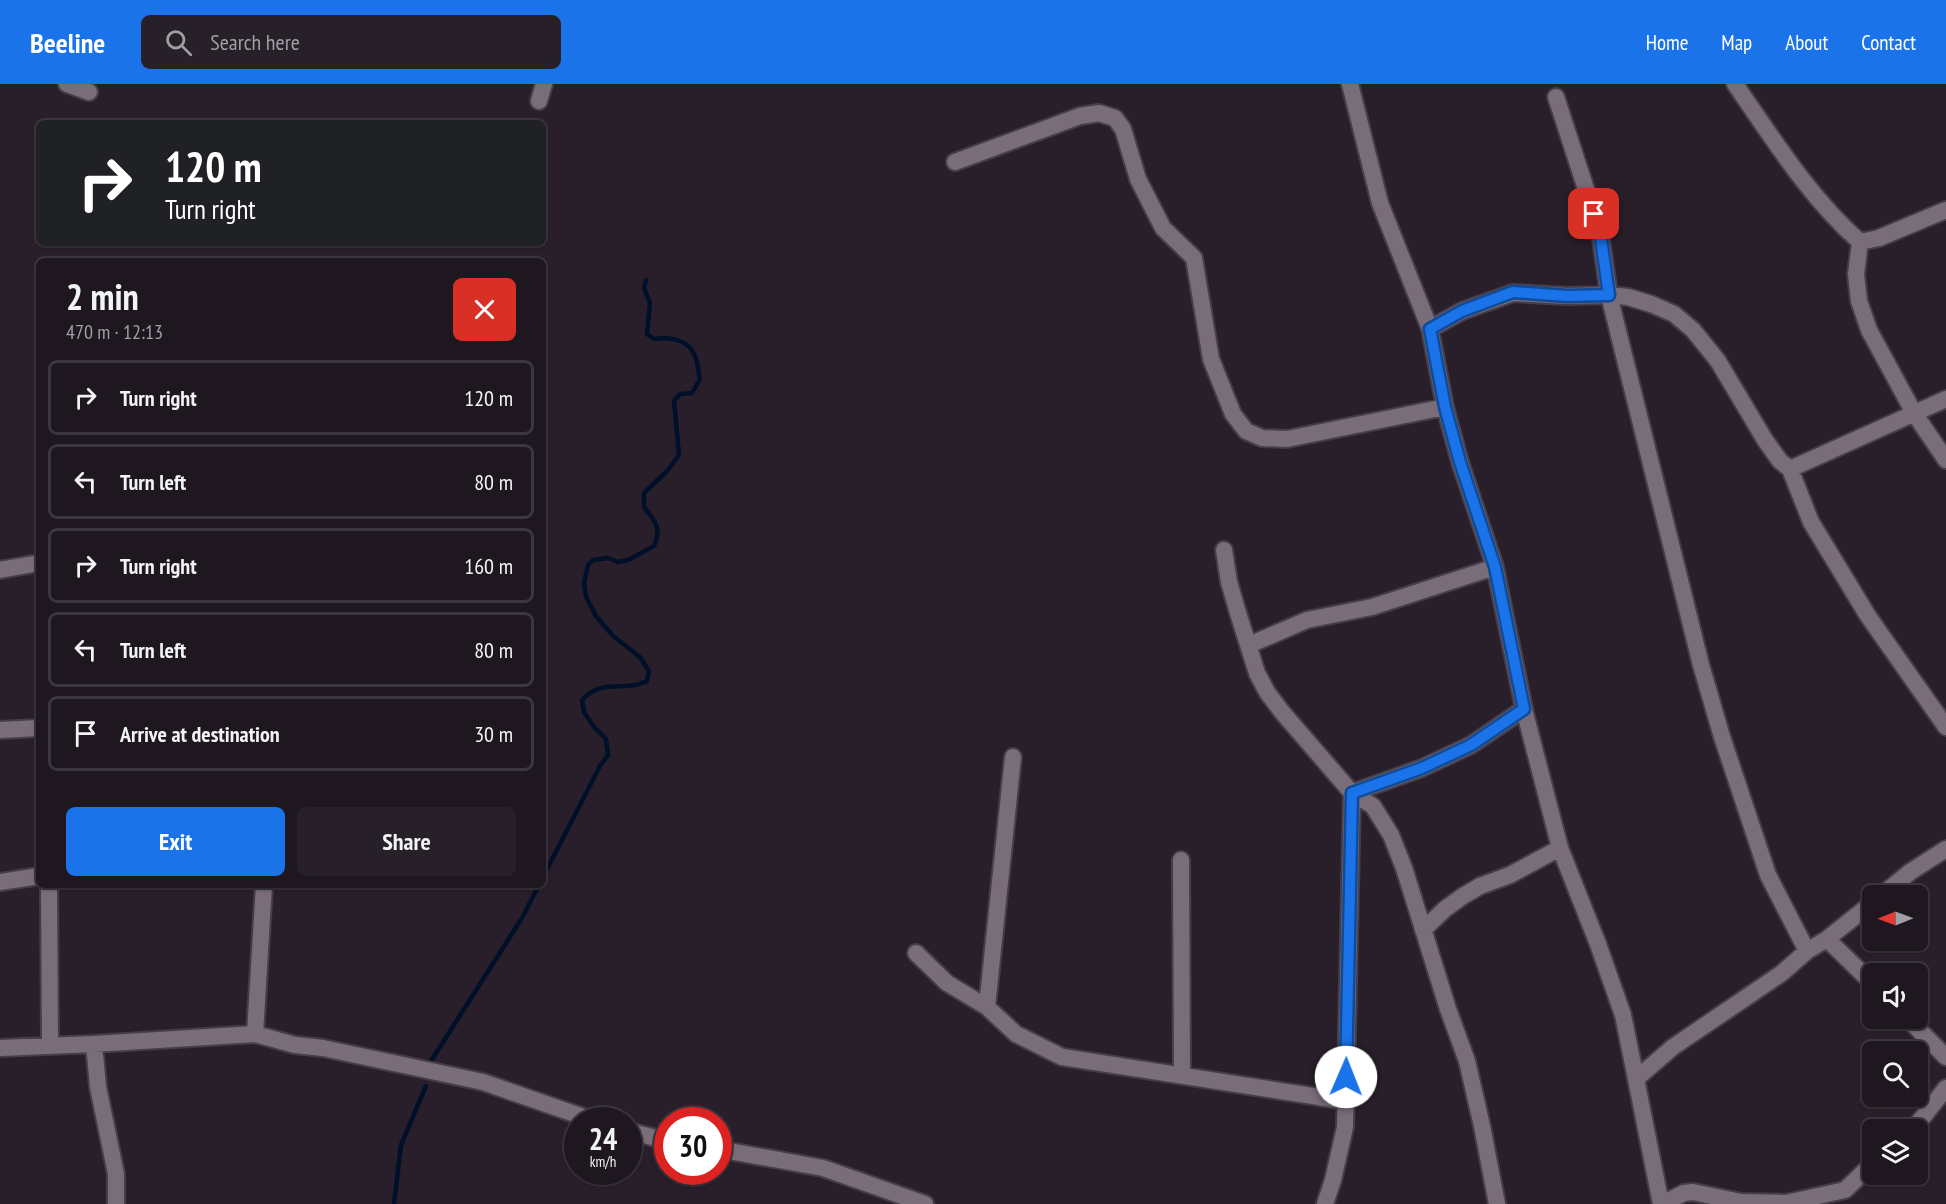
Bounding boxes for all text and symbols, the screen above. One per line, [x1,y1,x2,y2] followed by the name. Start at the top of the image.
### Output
[141,15,561,69] search box
[30,24,105,61] text: Beeline
[162,26,195,59] icon: search
[210,28,300,56] text: Search here
[1646,29,1688,56] text: Home
[1721,29,1752,56] text: Map
[1785,29,1828,56] text: About
[1861,29,1916,56] text: Contact
[165,139,262,194] text: 120 m
[66,144,144,222] icon: right
[1568,188,1619,239] pin
[165,192,256,226] text: Turn right
[1577,197,1610,230] icon: arrive
[66,273,139,320] text: 2 min
[453,278,516,341] button: close
[66,319,163,345] text: 470 m · 12:13
[69,381,102,414] icon: right
[120,384,197,412] text: Turn right
[464,384,513,412] text: 120 m
[69,465,102,498] icon: left
[120,468,186,496] text: Turn left
[474,468,513,496] text: 80 m
[69,549,102,582] icon: right
[120,552,197,580] text: Turn right
[464,552,513,580] text: 160 m
[69,633,102,666] icon: left
[120,636,186,664] text: Turn left
[474,636,513,664] text: 80 m
[69,717,102,750] icon: arrive
[120,720,280,748] text: Arrive at destination
[474,720,513,748] text: 30 m
[66,807,285,876] button: Exit
[297,807,516,876] button: Share
[1862,885,1928,951] north arrow
[1862,885,1928,1185] map controls
[1862,963,1928,1029] button: sound
[1862,1041,1928,1107] button: search
[1314,1045,1378,1109] position arrow
[654,1107,732,1185] speed limit sign: 30
[589,1119,617,1158] text: 24
[1862,1119,1928,1185] button: layers
[590,1152,616,1171] text: km/h

